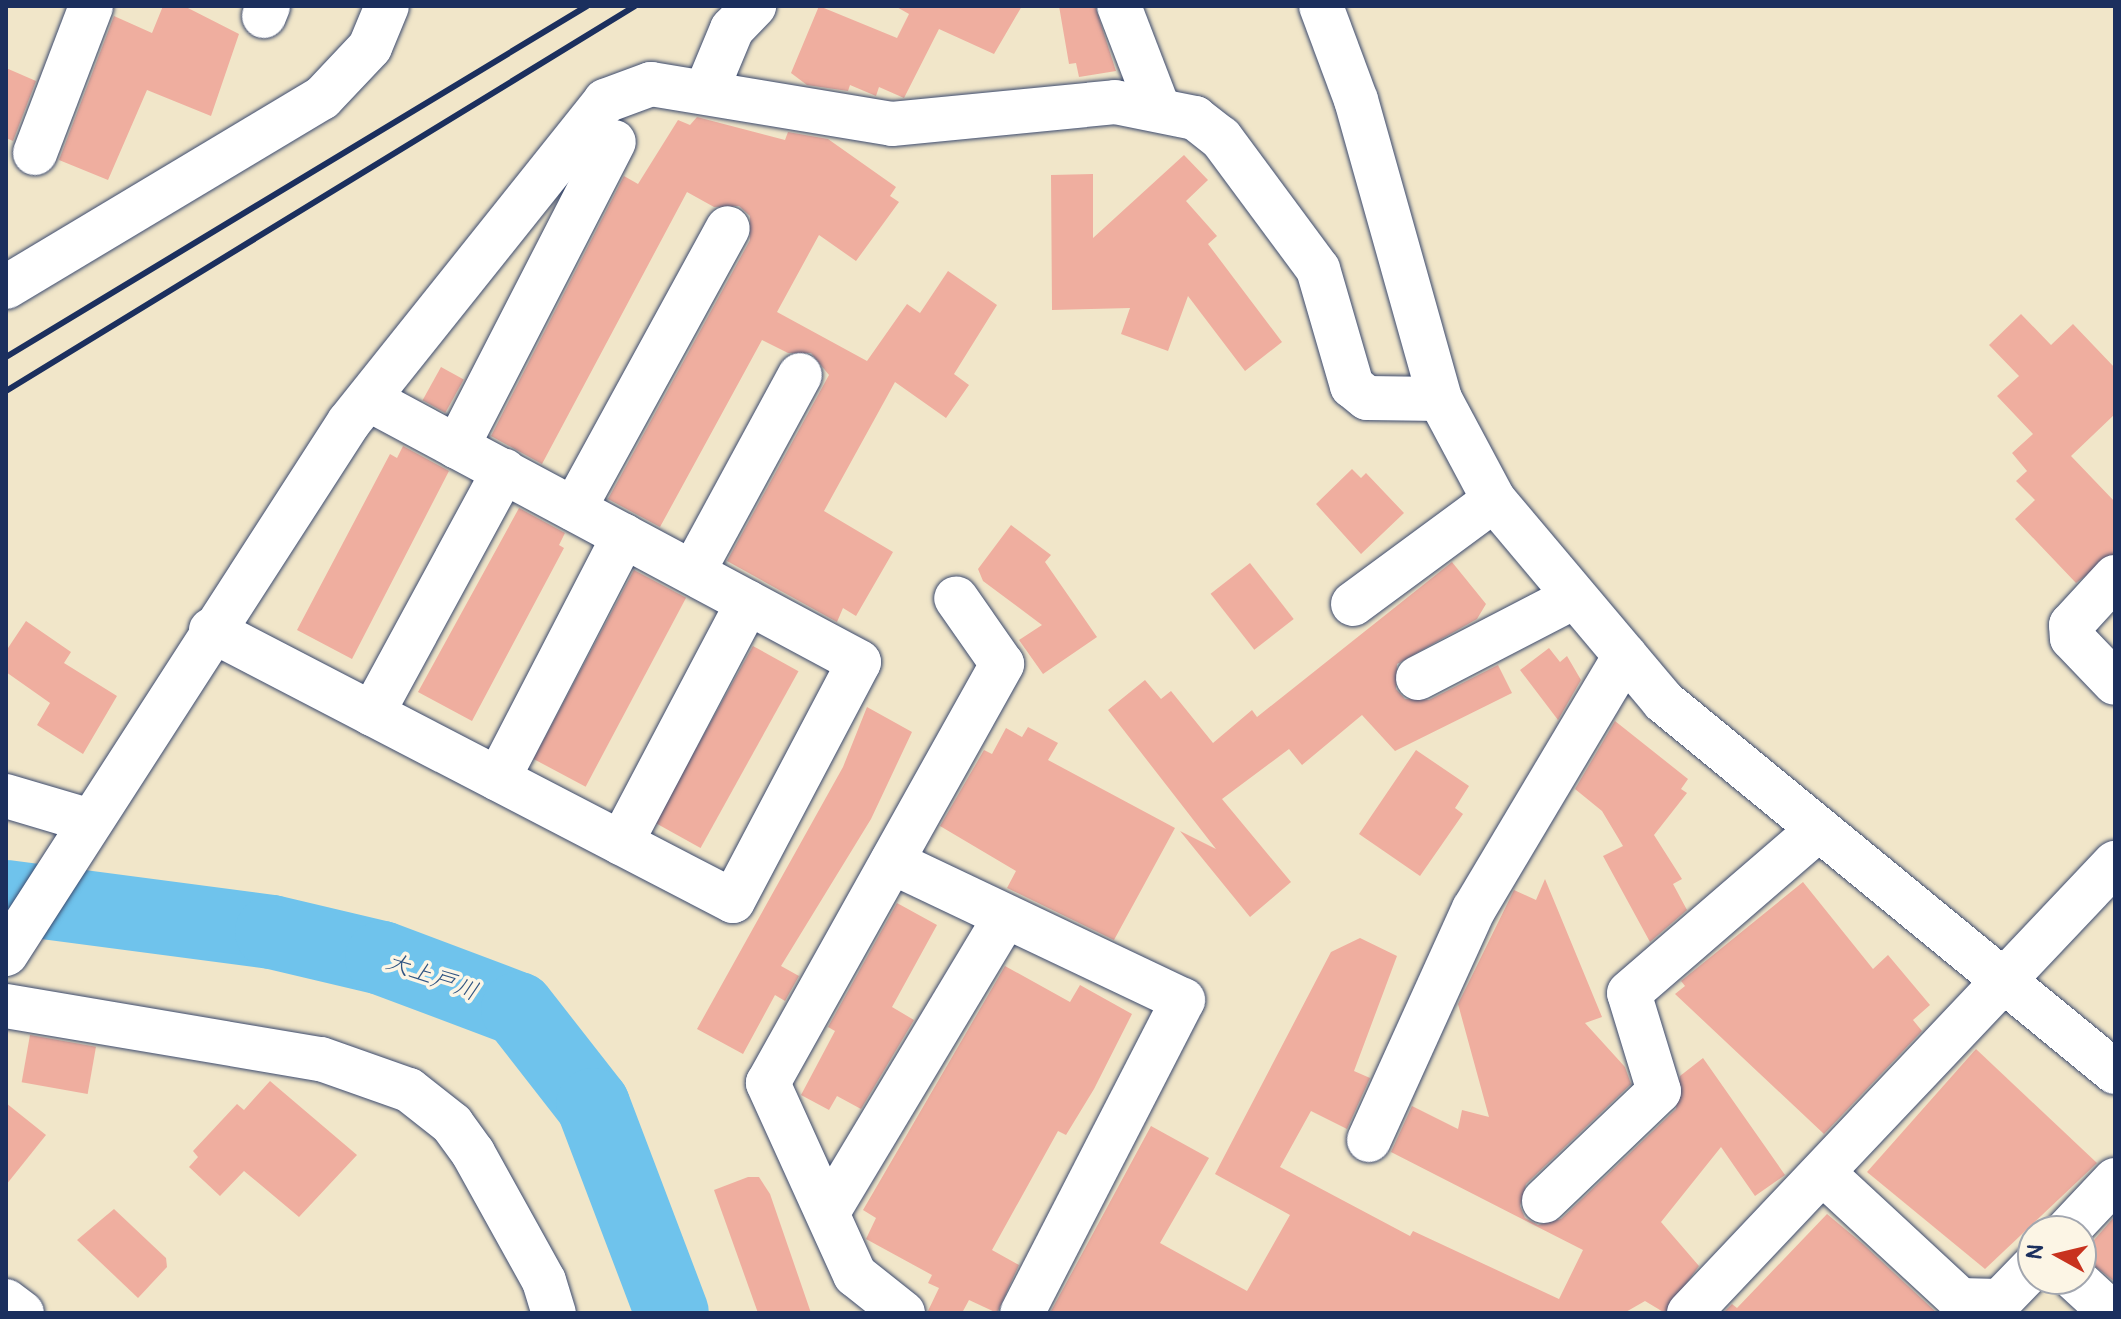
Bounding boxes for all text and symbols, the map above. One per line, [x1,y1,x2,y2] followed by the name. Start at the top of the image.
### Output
[382,947,482,1007] water label: 大上戸川
[2017,1215,2097,1295] north arrow
[2020,1243,2050,1261] text: N

